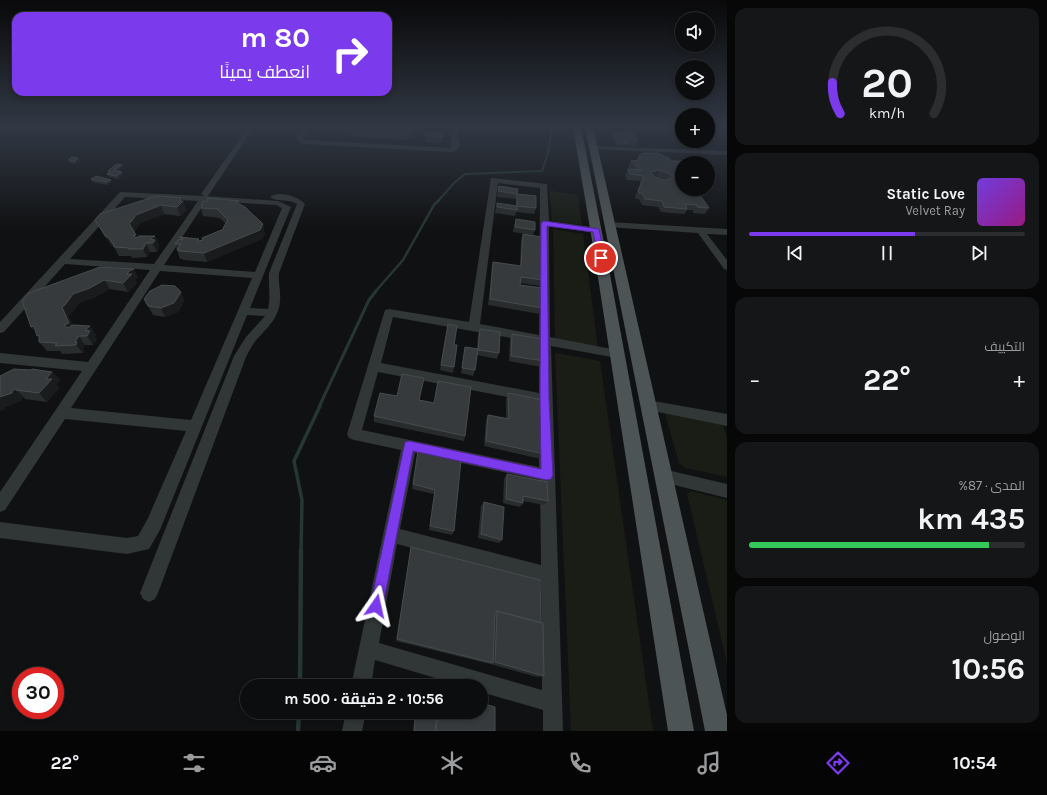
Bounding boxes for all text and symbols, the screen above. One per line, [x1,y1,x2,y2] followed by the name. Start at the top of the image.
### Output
[675,12,715,196] map controls
[675,12,715,52] button: sound
[241,21,310,54] text: 80 m
[324,28,376,80] icon: right
[861,59,913,107] text: 20
[675,60,715,100] button: layers
[219,61,310,83] text: انعطف يمينًا
[869,105,905,122] text: km/h
[675,108,715,148] button: +
[675,156,715,196] button: −
[887,185,965,203] text: Static Love
[905,203,965,218] text: Velvet Ray
[584,241,618,275] pin
[784,242,806,264] icon: previous
[876,242,898,264] icon: pause
[968,242,990,264] icon: next
[590,247,612,269] icon: arrive
[984,339,1025,354] text: التكييف
[863,362,911,398] text: 22°
[749,367,761,393] text: −
[1013,367,1025,393] text: +
[959,478,1025,493] text: المدى · 87%
[917,501,1025,537] text: 435 km
[355,585,397,627] position arrow
[984,628,1025,643] text: الوصول
[952,651,1025,687] text: 10:56
[12,667,64,719] speed limit sign: 30
[284,690,444,708] text: 10:56 · 2 دقيقة · 500 m
[180,749,208,777] icon: filters
[309,749,337,777] icon: car
[438,749,466,777] icon: climate
[566,749,594,777] icon: phone
[695,749,723,777] icon: music
[824,749,852,777] icon: directions
[50,752,79,774] text: 22°
[953,752,997,774] text: 10:54

